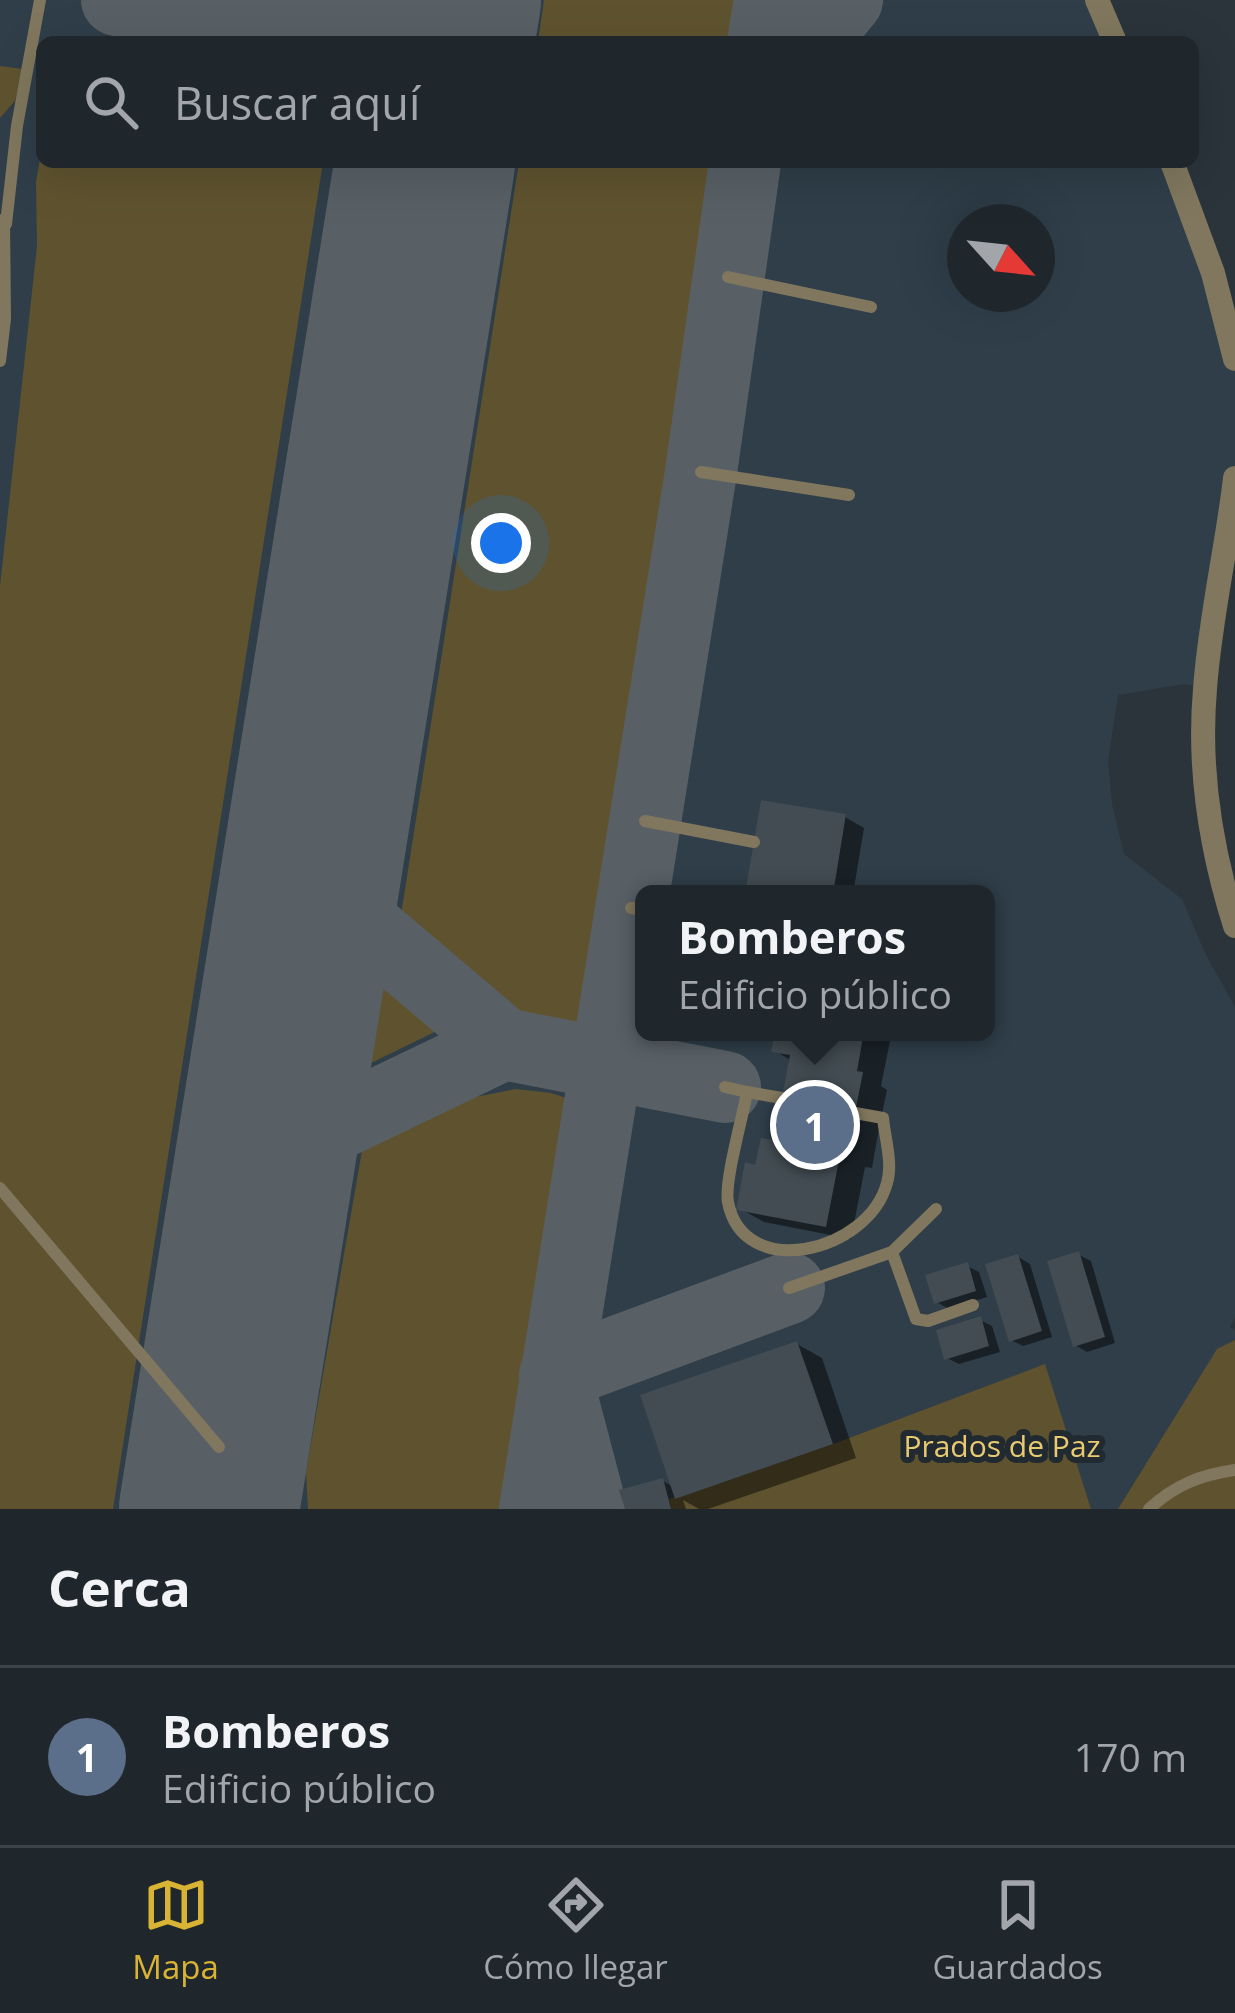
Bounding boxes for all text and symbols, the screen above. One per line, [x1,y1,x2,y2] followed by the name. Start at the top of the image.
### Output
[36,36,1199,168] search box
[78,69,144,135] icon: search
[174,72,420,133] text: Buscar aquí
[947,204,1055,312] north arrow
[471,513,531,573] your location
[635,885,995,1041] popup
[678,906,906,967] text: Bomberos
[678,967,952,1020] text: Edificio público
[776,1080,854,1170] pin: 1
[903,1425,1101,1466] park label: Prados de Paz
[48,1552,191,1622] text: Cerca
[162,1700,390,1761] text: Bomberos
[76,1730,98,1783] text: 1
[1074,1730,1187,1783] text: 170 m
[162,1761,436,1814] text: Edificio público
[132,1872,219,1989] tab: Mapa
[483,1872,668,1989] tab: Cómo llegar
[932,1872,1103,1989] tab: Guardados

